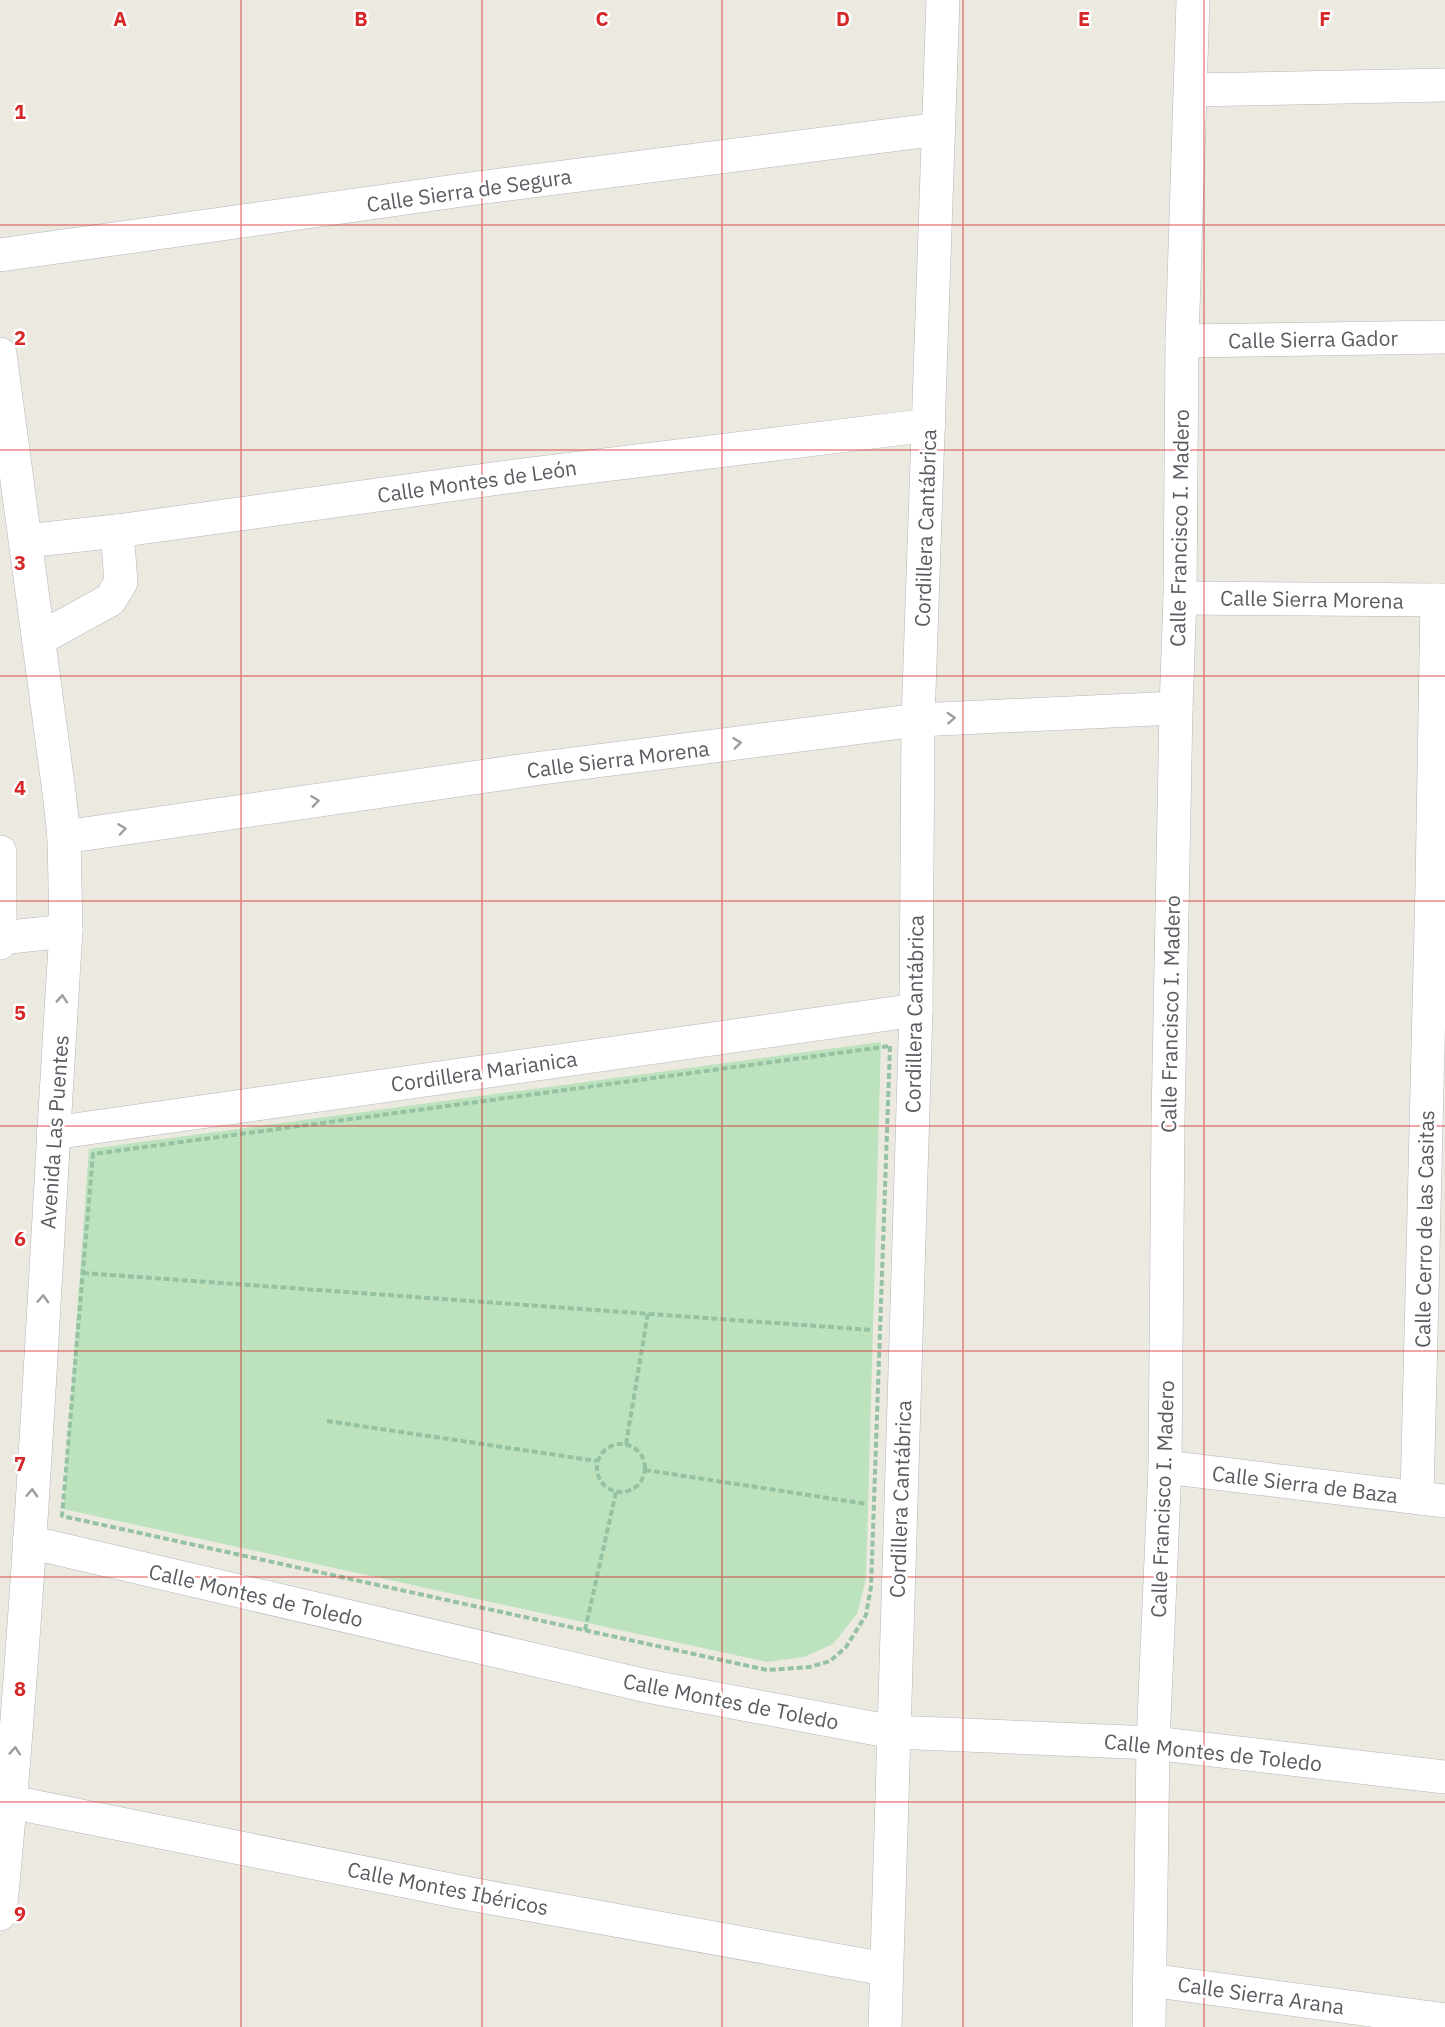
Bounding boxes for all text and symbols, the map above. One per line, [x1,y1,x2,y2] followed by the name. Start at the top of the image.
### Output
[113,5,127,32] text: A
[354,5,368,32] text: B
[595,5,609,32] text: C
[836,5,850,32] text: D
[1078,5,1090,32] text: E
[1319,5,1331,32] text: F
[14,98,26,125] text: 1
[365,162,573,218] street label: Calle Sierra de Segura
[14,324,26,351] text: 2
[1228,324,1399,354] street label: Calle Sierra Gador
[1163,409,1195,647] street label: Calle Francisco I. Madero
[908,429,942,627] street label: Cordillera Cantábrica
[376,453,578,509] street label: Calle Montes de León
[14,549,26,576] text: 3
[1220,583,1404,615] street label: Calle Sierra Morena
[947,712,956,725] one-way arrow
[525,734,711,784] street label: Calle Sierra Morena
[732,738,741,750] one-way arrow
[14,774,26,801] text: 4
[310,796,319,808] one-way arrow
[117,824,126,836] one-way arrow
[1154,895,1186,1133] street label: Calle Francisco I. Madero
[898,915,930,1113] street label: Cordillera Cantábrica
[55,995,68,1004] one-way arrow
[14,999,26,1026] text: 5
[33,1034,75,1230] street label: Avenida Las Puentes
[389,1044,579,1098] street label: Cordillera Marianica
[1408,1110,1440,1348] street label: Calle Cerro de las Casitas
[14,1225,26,1252] text: 6
[37,1294,50,1303] one-way arrow
[1144,1380,1180,1618] street label: Calle Francisco I. Madero
[883,1400,917,1598] street label: Cordillera Cantábrica
[14,1450,26,1477] text: 7
[1210,1459,1400,1509] street label: Calle Sierra de Baza
[25,1489,38,1498] one-way arrow
[146,1557,366,1633] street label: Calle Montes de Toledo
[621,1666,841,1736] street label: Calle Montes de Toledo
[14,1675,26,1702] text: 8
[1103,1727,1323,1777] street label: Calle Montes de Toledo
[8,1746,21,1755] one-way arrow
[345,1855,551,1921] street label: Calle Montes Ibéricos
[14,1900,26,1927] text: 9
[1176,1969,1346,2021] street label: Calle Sierra Arana

